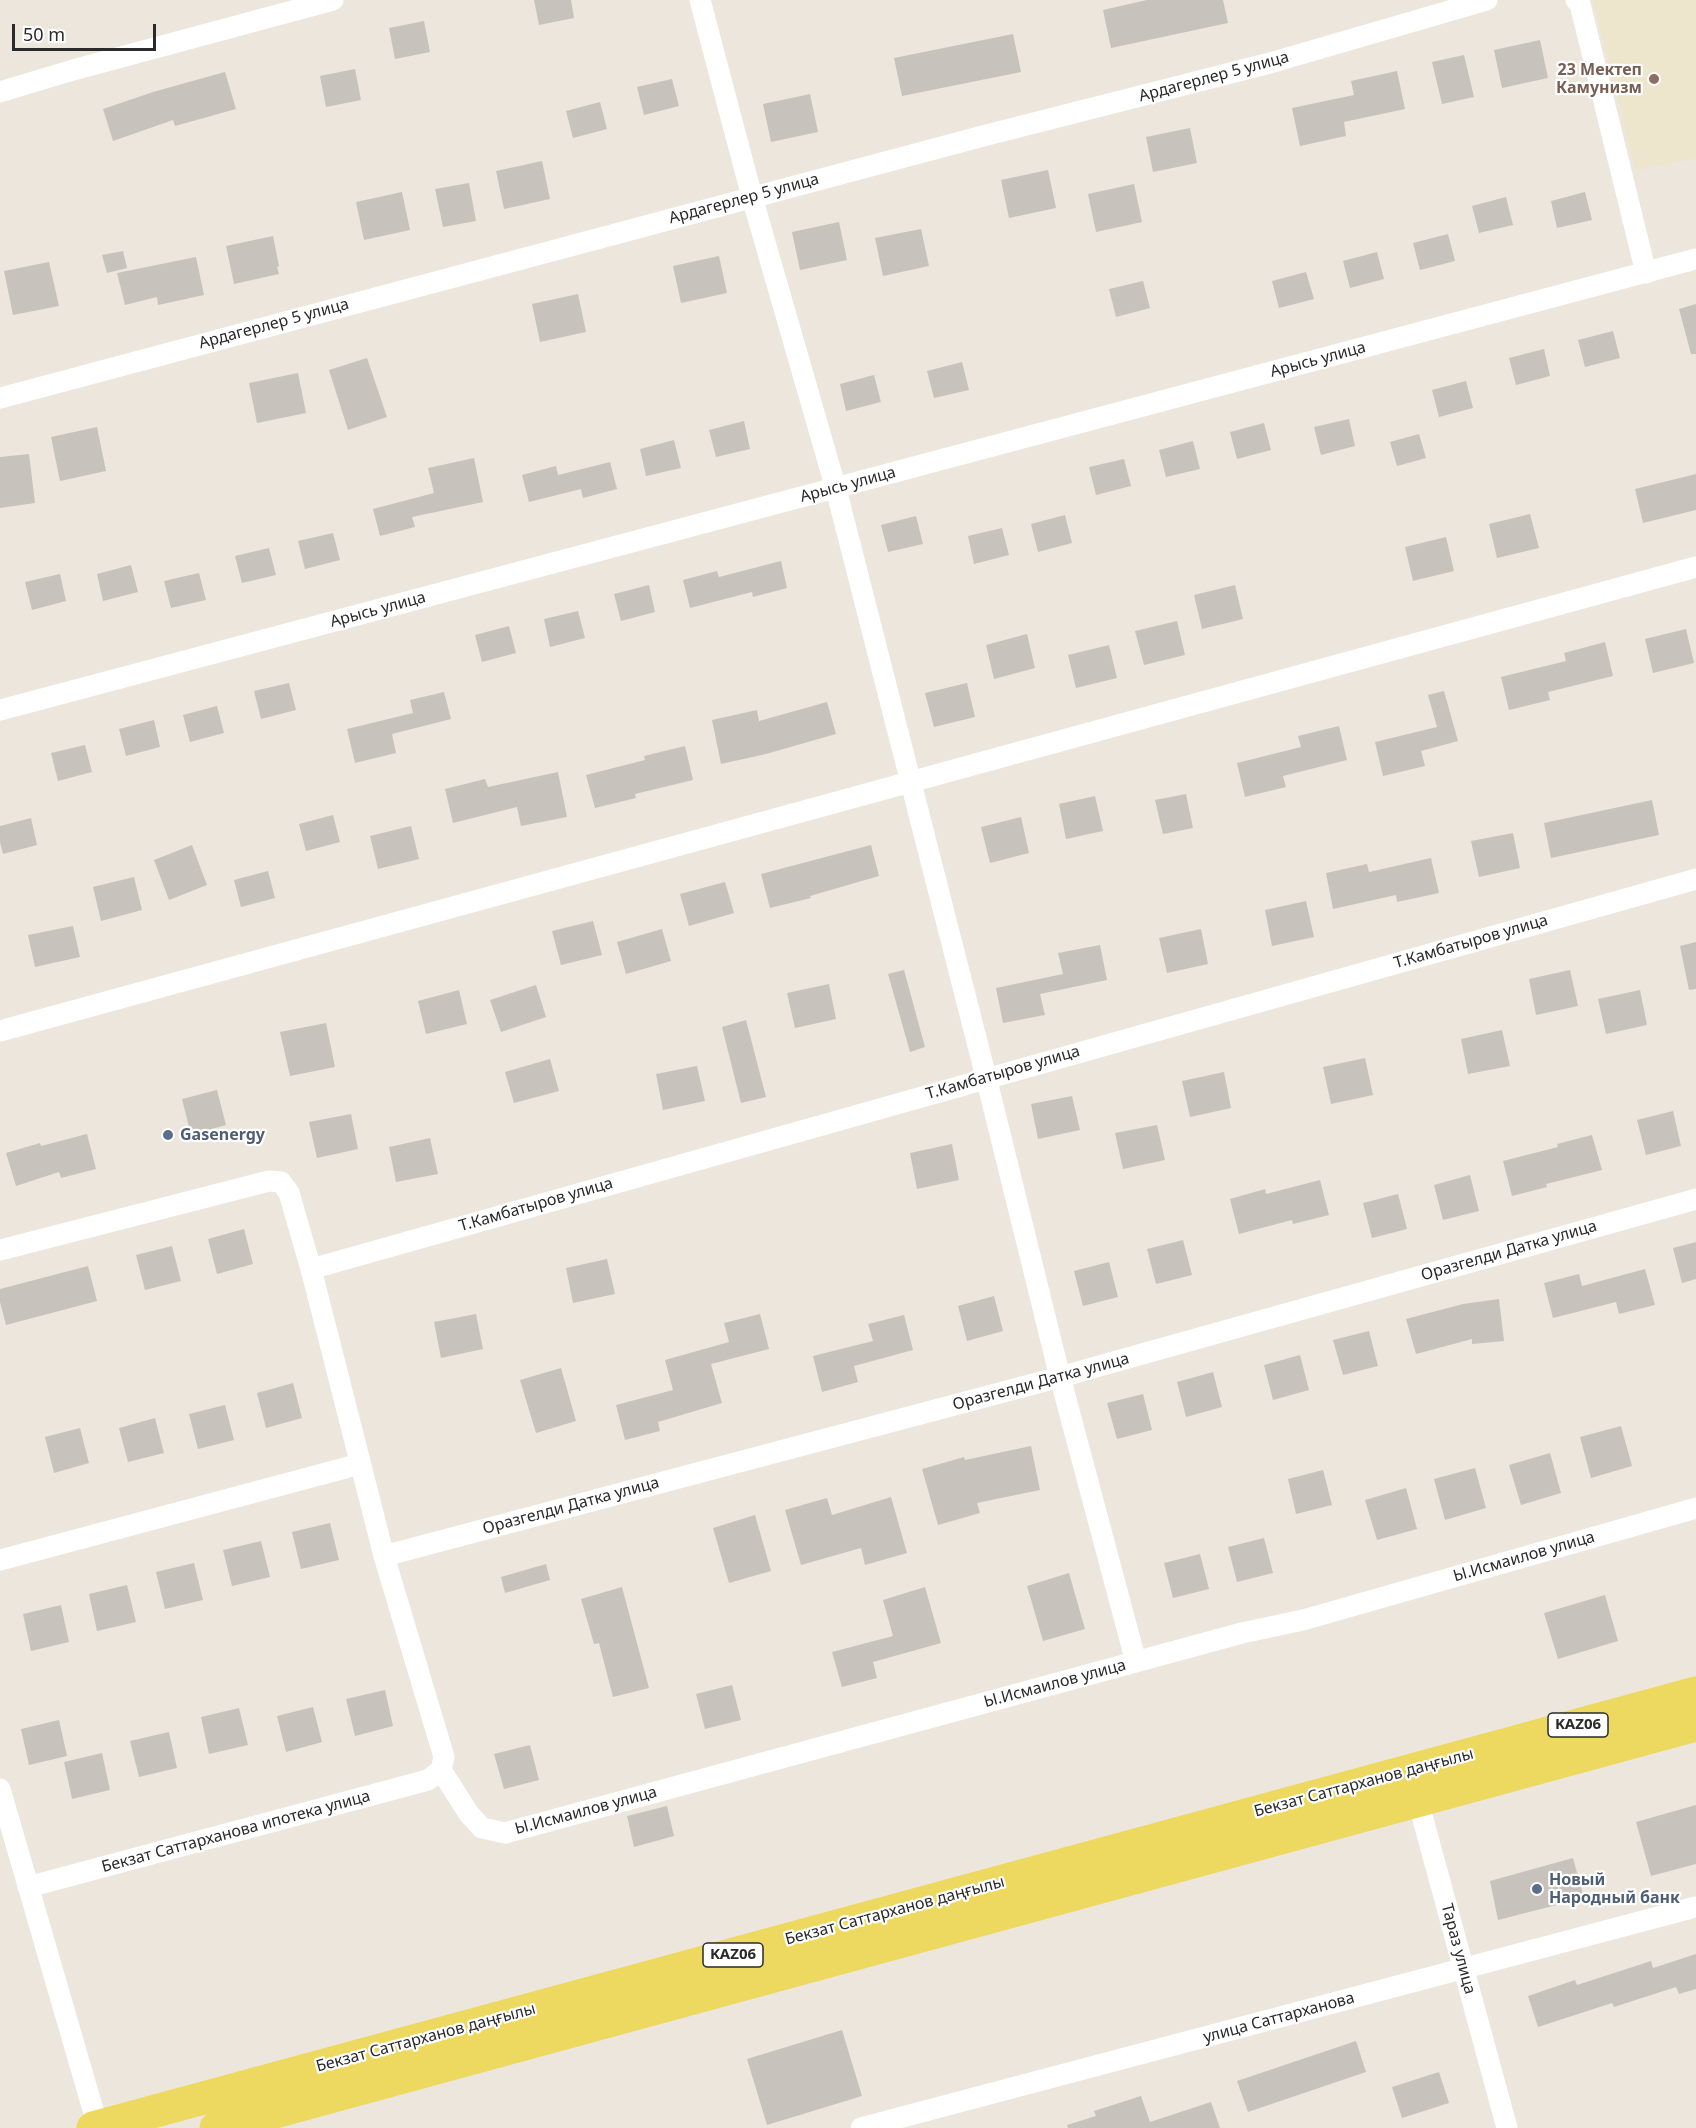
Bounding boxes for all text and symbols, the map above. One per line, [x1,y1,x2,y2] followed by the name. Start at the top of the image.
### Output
[15,12,159,50] scale bar
[23,22,65,46] text: 50 m
[1137,48,1291,106] street label: Ардагерлер 5 улица
[1556,60,1642,98] place label: 23 Мектеп Камунизм
[1647,72,1661,86] marker: 23 Мектеп Камунизм
[667,170,821,228] street label: Ардагерлер 5 улица
[197,295,351,353] street label: Ардагерлер 5 улица
[1268,338,1368,382] street label: Арысь улица
[798,463,898,507] street label: Арысь улица
[328,588,428,632] street label: Арысь улица
[1392,911,1550,973] street label: Т.Камбатыров улица
[924,1042,1082,1104] street label: Т.Камбатыров улица
[180,1125,265,1145] place label: Gasenergy
[161,1128,175,1142] marker: Gasenergy
[457,1174,615,1236] street label: Т.Камбатыров улица
[1419,1217,1599,1285] street label: Оразгелди Датка улица
[951,1349,1131,1415] street label: Оразгелди Датка улица
[481,1473,661,1539] street label: Оразгелди Датка улица
[1451,1528,1597,1586] street label: Ы.Исмаилов улица
[982,1656,1128,1712] street label: Ы.Исмаилов улица
[1548,1713,1608,1737] road number: KАZ06
[1252,1744,1476,1822] street label: Бекзат Саттарханов даңғылы
[513,1783,659,1839] street label: Ы.Исмаилов улица
[100,1787,372,1877] street label: Бекзат Саттарханова ипотека улица
[1549,1870,1680,1908] place label: Новый Народный банк
[783,1872,1007,1950] street label: Бекзат Саттарханов даңғылы
[1530,1882,1544,1896] marker: Новый Народный банк
[1437,1902,1479,1996] street label: Тараз улица
[703,1943,763,1967] road number: KАZ06
[1201,1989,1357,2047] street label: улица Саттарханова
[314,1999,538,2077] street label: Бекзат Саттарханов даңғылы

